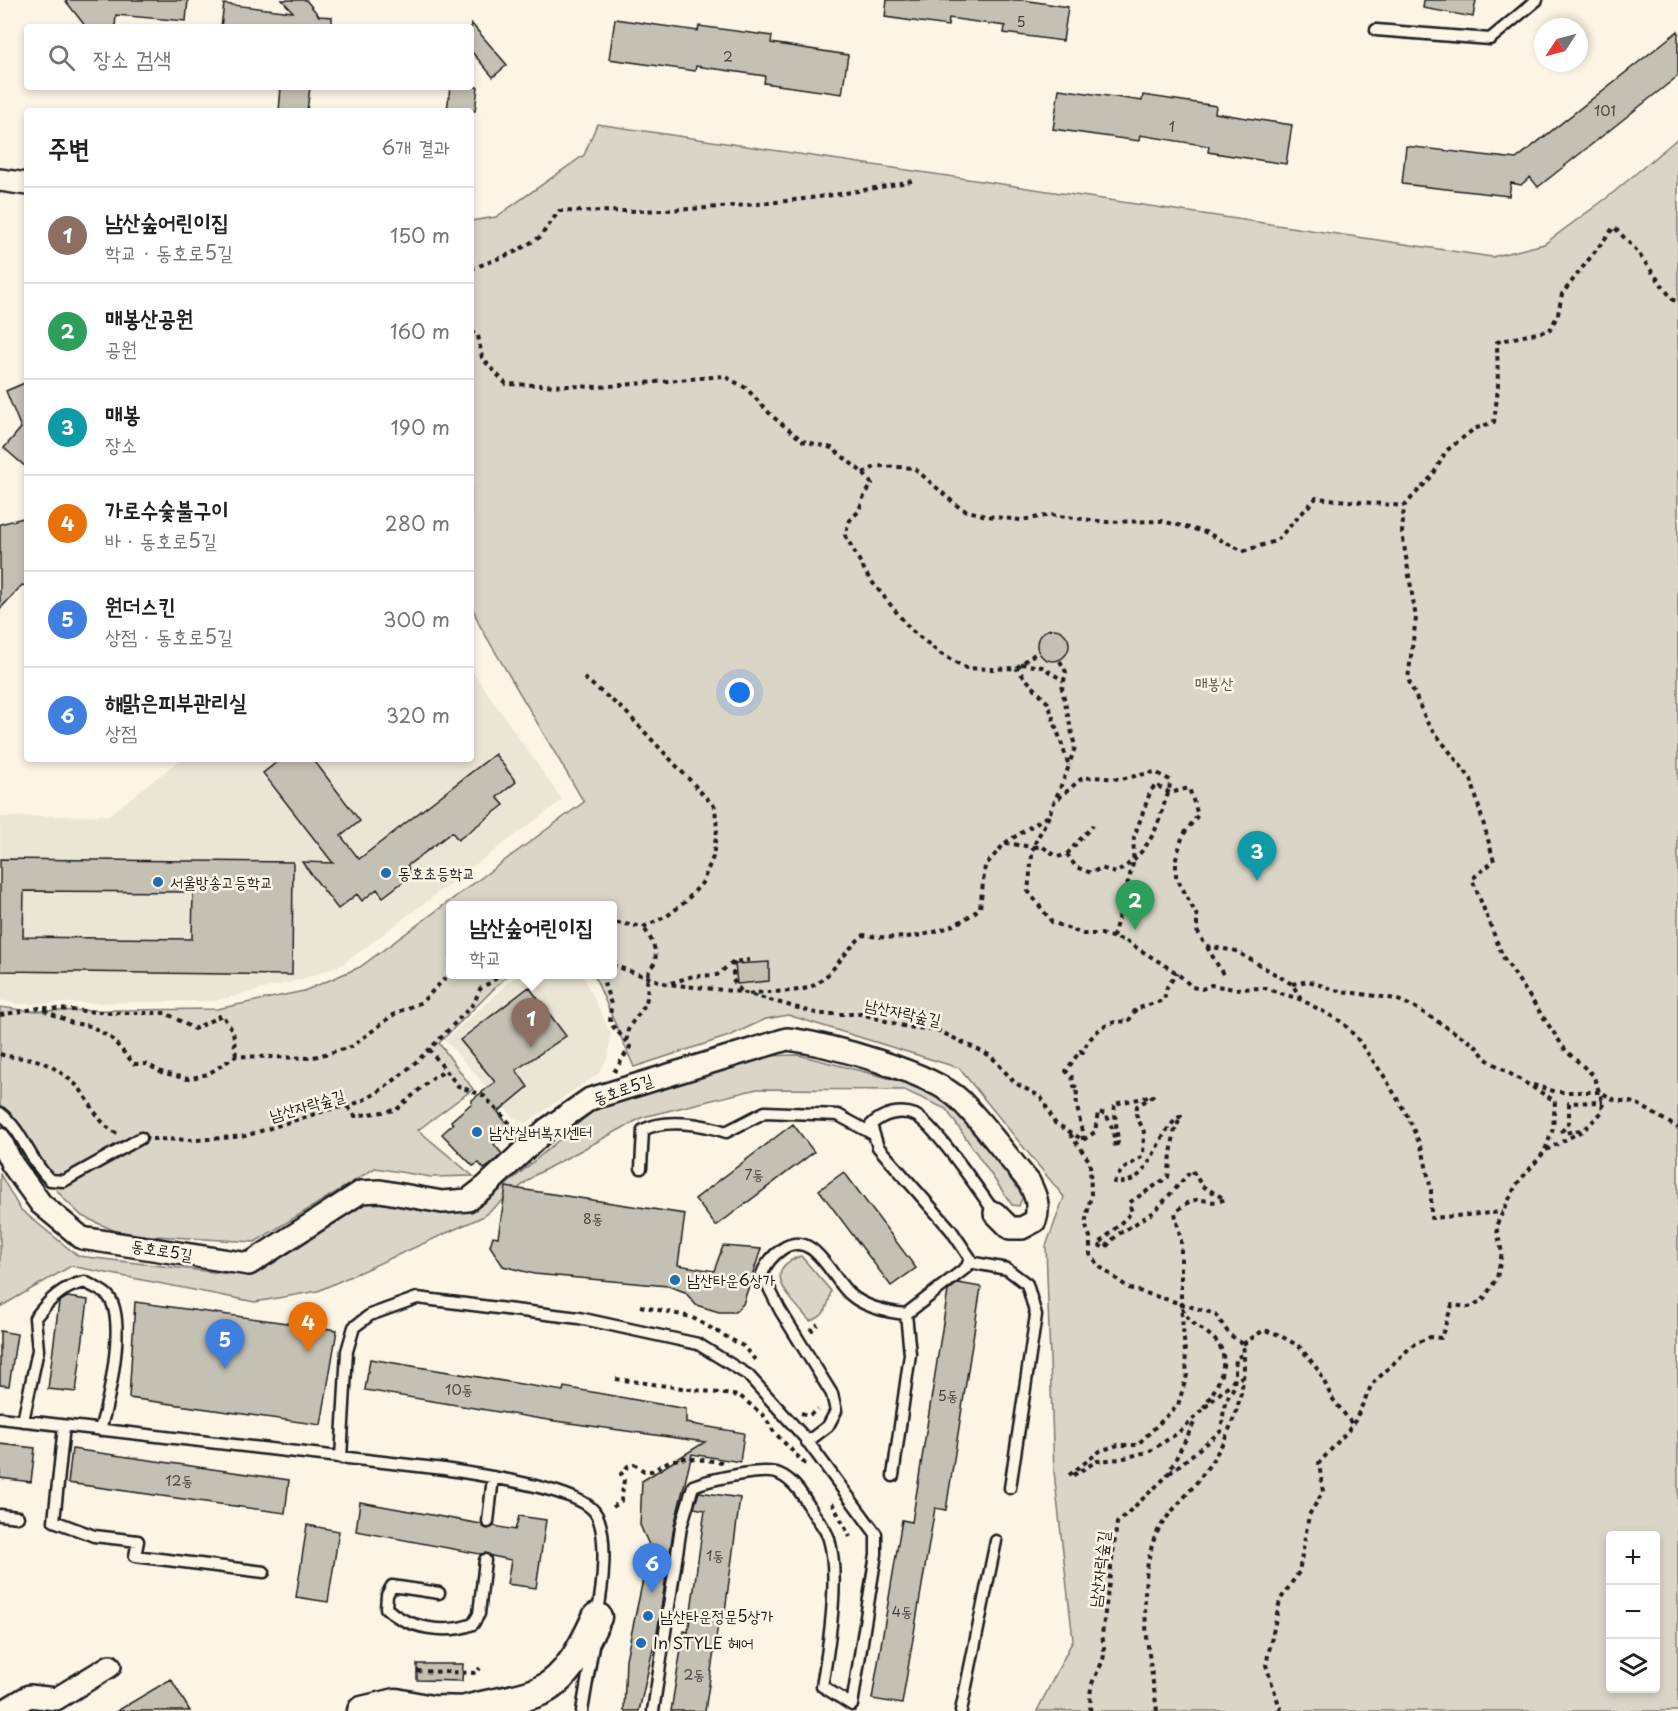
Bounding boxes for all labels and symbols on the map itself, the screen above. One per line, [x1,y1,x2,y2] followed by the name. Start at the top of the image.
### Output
[1016,11,1026,32] house number: 5
[1534,18,1588,72] north arrow
[723,46,733,67] house number: 2
[1594,100,1616,121] house number: 101
[1169,116,1175,137] house number: 1
[1195,670,1233,694] park label: 매봉산
[725,678,754,707] your location
[1238,832,1276,881] pin: 3
[398,860,475,884] place label: 동호초등학교
[379,866,393,880] marker: 동호초등학교
[170,869,273,893] place label: 서울방송고등학교
[151,875,165,889] marker: 서울방송고등학교
[1116,880,1154,930] pin: 2
[863,991,944,1031] street label: 남산자락숲길
[512,998,550,1048] pin: 1
[590,1067,656,1109] street label: 동호로5길
[266,1082,347,1126] street label: 남산자락숲길
[489,1119,592,1143] place label: 남산실버복지센터
[470,1125,484,1139] marker: 남산실버복지센터
[744,1164,764,1185] house number: 7동
[583,1208,603,1229] house number: 8동
[130,1232,195,1266] street label: 동호로5길
[687,1267,776,1291] place label: 남산타운6상가
[668,1273,682,1287] marker: 남산타운6상가
[288,1302,328,1352] pin: 4
[206,1320,244,1369] pin: 5
[445,1379,473,1400] house number: 10동
[938,1385,958,1406] house number: 5동
[165,1470,193,1491] house number: 12동
[1081,1529,1115,1609] street label: 남산자락숲길
[632,1544,672,1593] pin: 6
[706,1545,724,1566] house number: 1동
[892,1601,912,1622] house number: 4동
[660,1603,773,1627] place label: 남산타운정문5상가
[641,1609,655,1623] marker: 남산타운정문5상가
[653,1630,754,1654] place label: In STYLE 헤어
[634,1636,648,1650] marker: In STYLE 헤어
[683,1664,705,1685] house number: 2동

